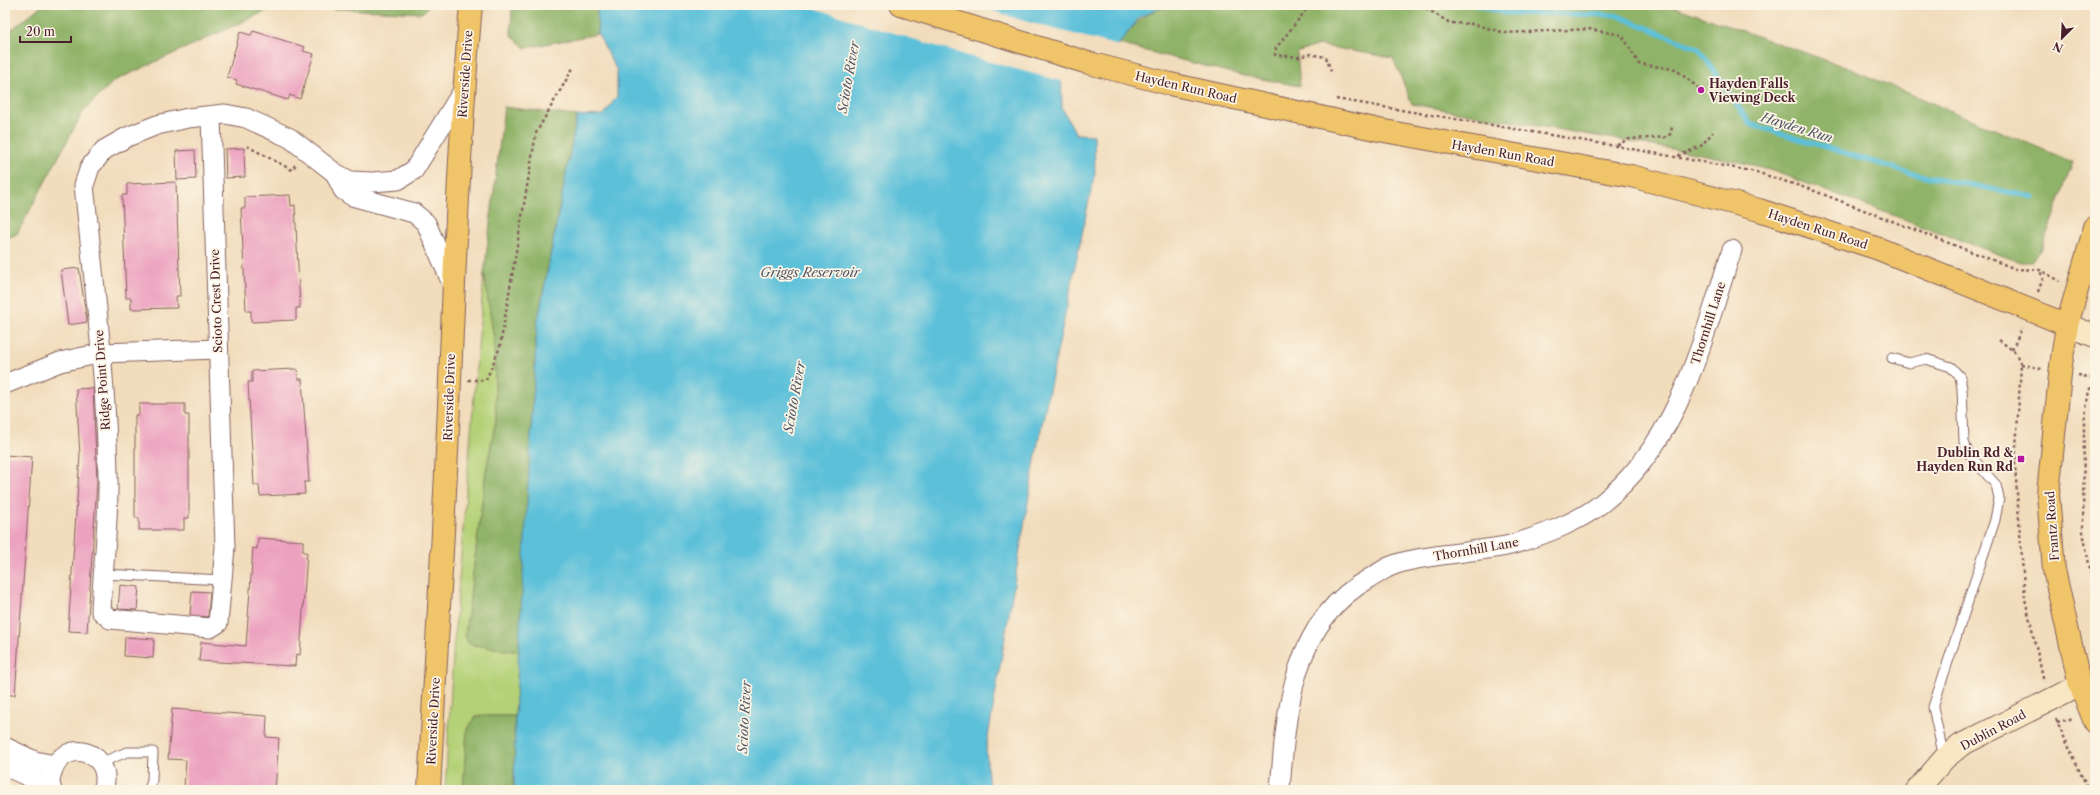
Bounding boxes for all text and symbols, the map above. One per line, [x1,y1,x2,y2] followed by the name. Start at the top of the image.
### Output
[20,18,71,44] scale bar
[2042,18,2082,58] north arrow
[26,24,55,39] text: 20 m
[454,30,476,118] street label: Riverside Drive
[834,39,862,115] water label: Scioto River
[2050,39,2065,55] text: N
[1134,68,1239,106] street label: Hayden Run Road
[1708,76,1797,105] place label: Hayden Falls Viewing Deck
[1696,85,1706,95] marker: Hayden Falls Viewing Deck
[1758,108,1835,146] water label: Hayden Run
[1451,137,1556,170] street label: Hayden Run Road
[1766,206,1870,252] street label: Hayden Run Road
[207,249,225,353] street label: Scioto Crest Drive
[760,264,861,280] water label: Griggs Reservoir
[1688,279,1729,366] street label: Thornhill Lane
[91,329,113,431] street label: Ridge Point Drive
[440,353,458,441] street label: Riverside Drive
[780,359,808,435] water label: Scioto River
[1916,445,2013,474] place label: Dublin Rd & Hayden Run Rd
[2016,454,2026,464] marker: Dublin Rd & Hayden Run Rd
[2042,490,2062,561] street label: Frantz Road
[1432,534,1520,564] street label: Thornhill Lane
[423,677,443,765] street label: Riverside Drive
[734,679,754,755] water label: Scioto River
[1958,706,2029,754] street label: Dublin Road

